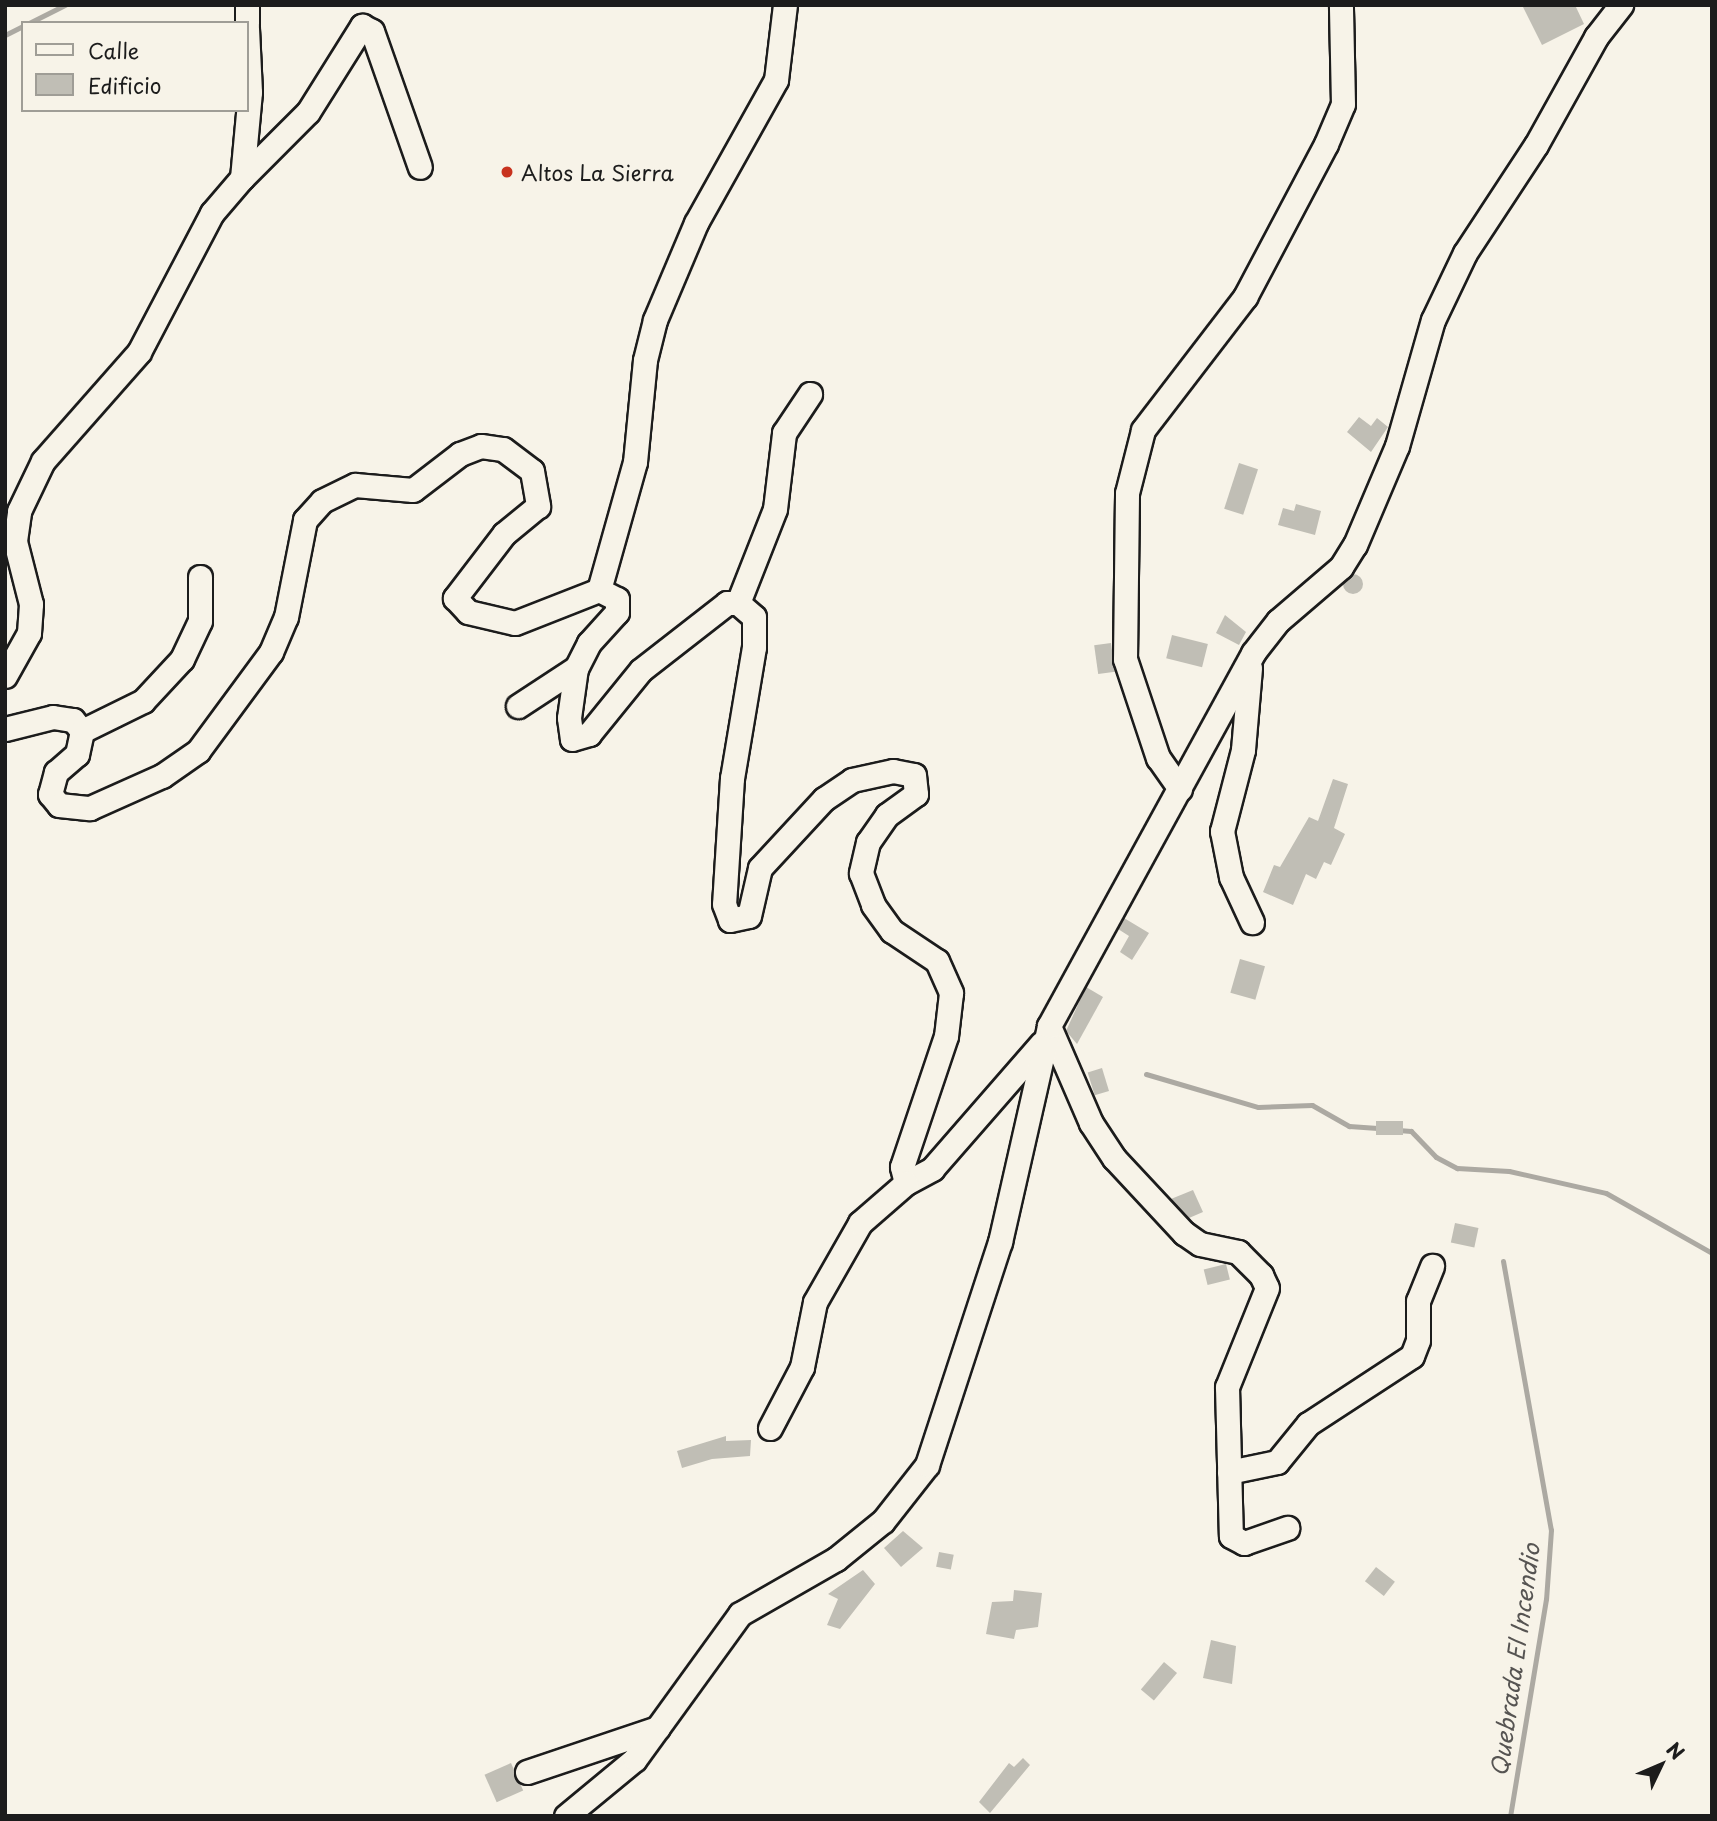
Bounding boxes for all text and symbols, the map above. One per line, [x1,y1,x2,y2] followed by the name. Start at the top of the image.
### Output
[21,21,248,112] legend
[88,34,139,66] text: Calle
[88,69,161,101] text: Edificio
[521,159,674,185] place label: Altos La Sierra
[499,164,515,180] marker: Altos La Sierra
[1485,1541,1545,1779] water label: Quebrada El Incendio
[1626,1730,1696,1800] north arrow
[1661,1735,1691,1766] text: N

